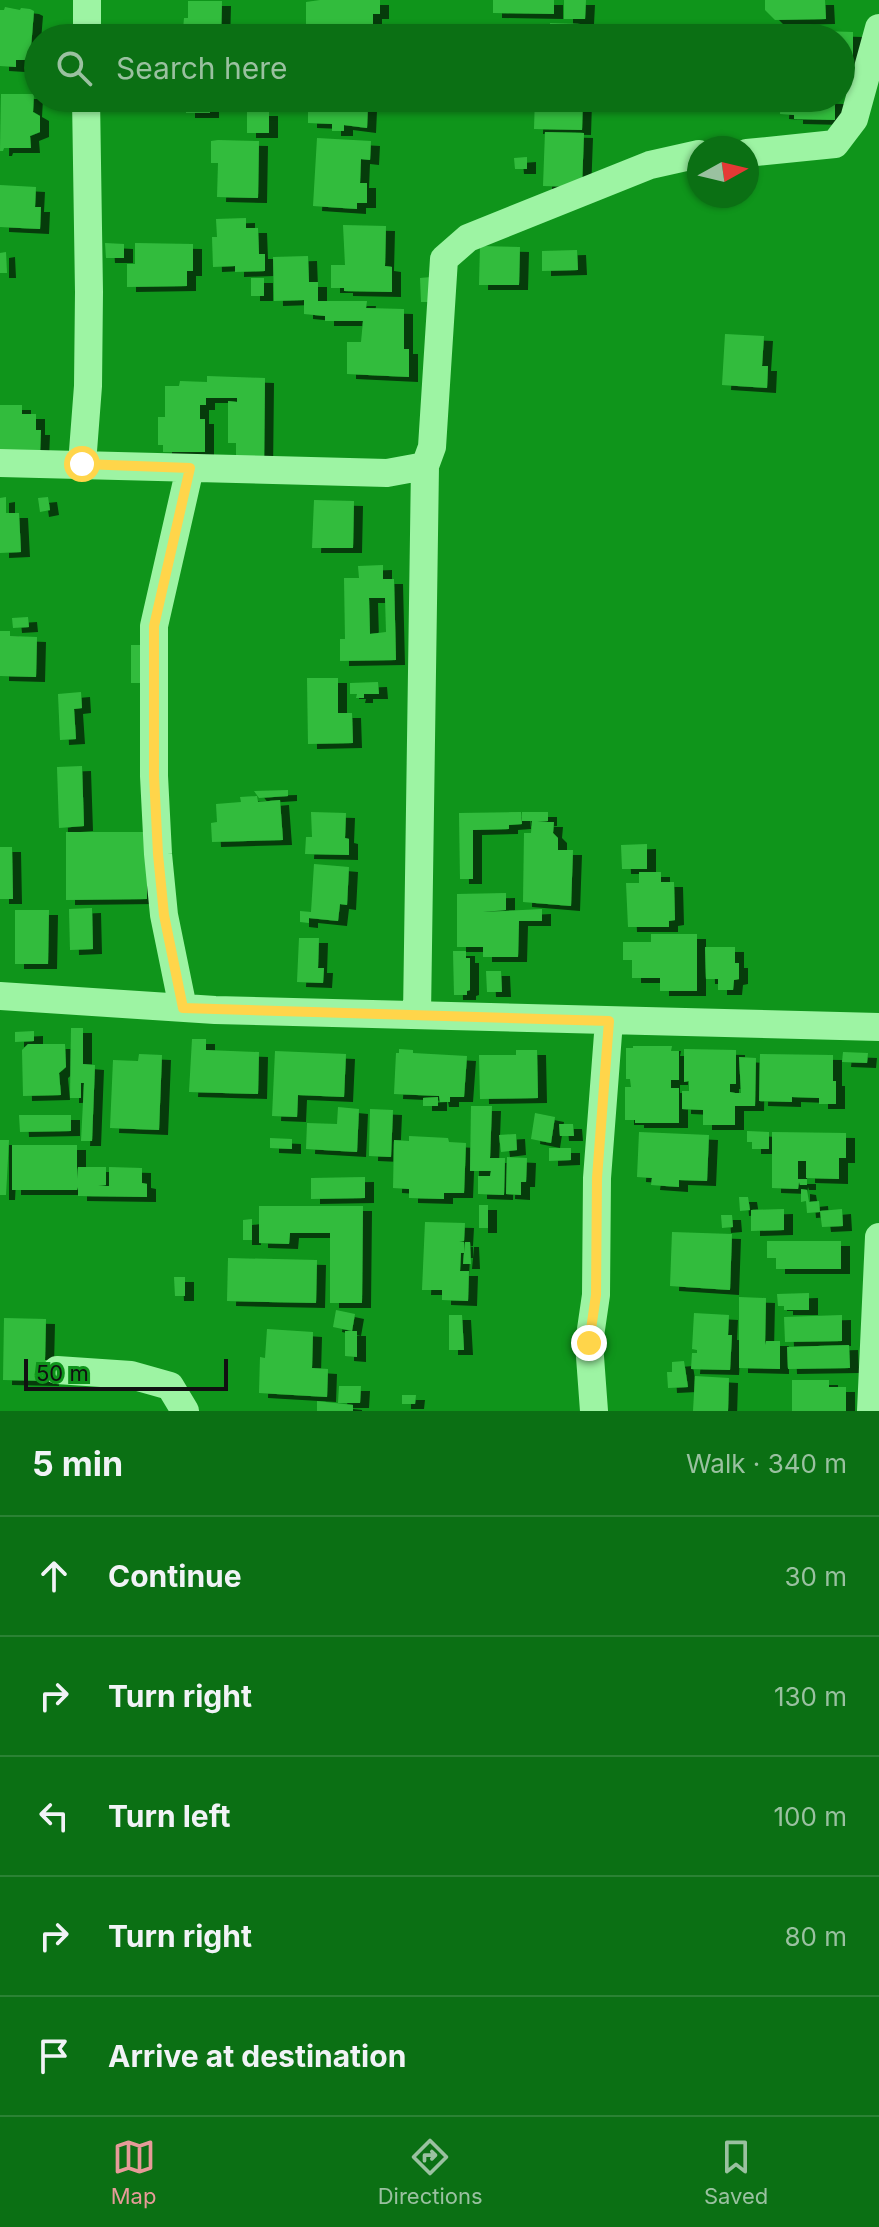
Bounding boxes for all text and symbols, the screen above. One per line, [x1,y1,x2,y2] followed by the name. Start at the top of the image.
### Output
[24,24,855,112] search box
[52,46,96,90] icon: search
[116,50,288,86] text: Search here
[687,136,759,208] north arrow
[64,446,100,482] route start
[571,1325,607,1361] route end
[24,1355,228,1391] scale bar
[36,1360,89,1386] text: 50 m
[32,1443,123,1484] text: 5 min
[686,1448,847,1479] text: Walk · 340 m
[32,1554,76,1598] icon: ahead
[108,1558,242,1594] text: Continue
[784,1561,847,1592] text: 30 m
[32,1674,76,1718] icon: right
[108,1678,252,1714] text: Turn right
[774,1681,847,1712] text: 130 m
[32,1794,76,1838] icon: left
[108,1798,230,1834] text: Turn left
[774,1801,847,1832] text: 100 m
[32,1914,76,1958] icon: right
[108,1918,252,1954] text: Turn right
[784,1921,847,1952] text: 80 m
[32,2034,76,2078] icon: arrive
[108,2038,406,2074] text: Arrive at destination
[111,2135,156,2209] tab: Map
[378,2135,483,2209] tab: Directions
[704,2135,768,2209] tab: Saved

